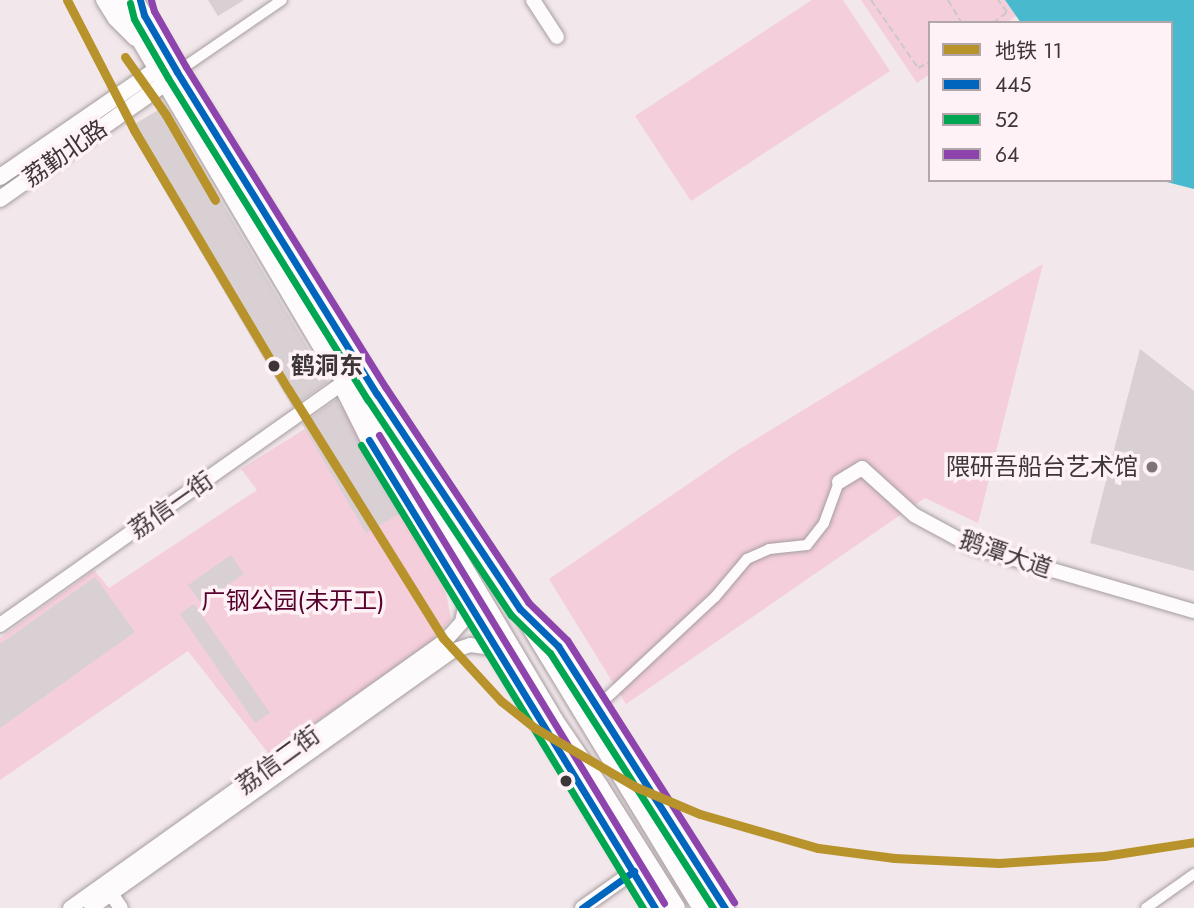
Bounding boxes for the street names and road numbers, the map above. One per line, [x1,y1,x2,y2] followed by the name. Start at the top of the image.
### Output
[17,114,113,192] street label: 荔勤北路
[123,466,219,544] street label: 荔信一街
[956,525,1056,583] street label: 鹅潭大道
[231,720,325,800] street label: 荔信二街

